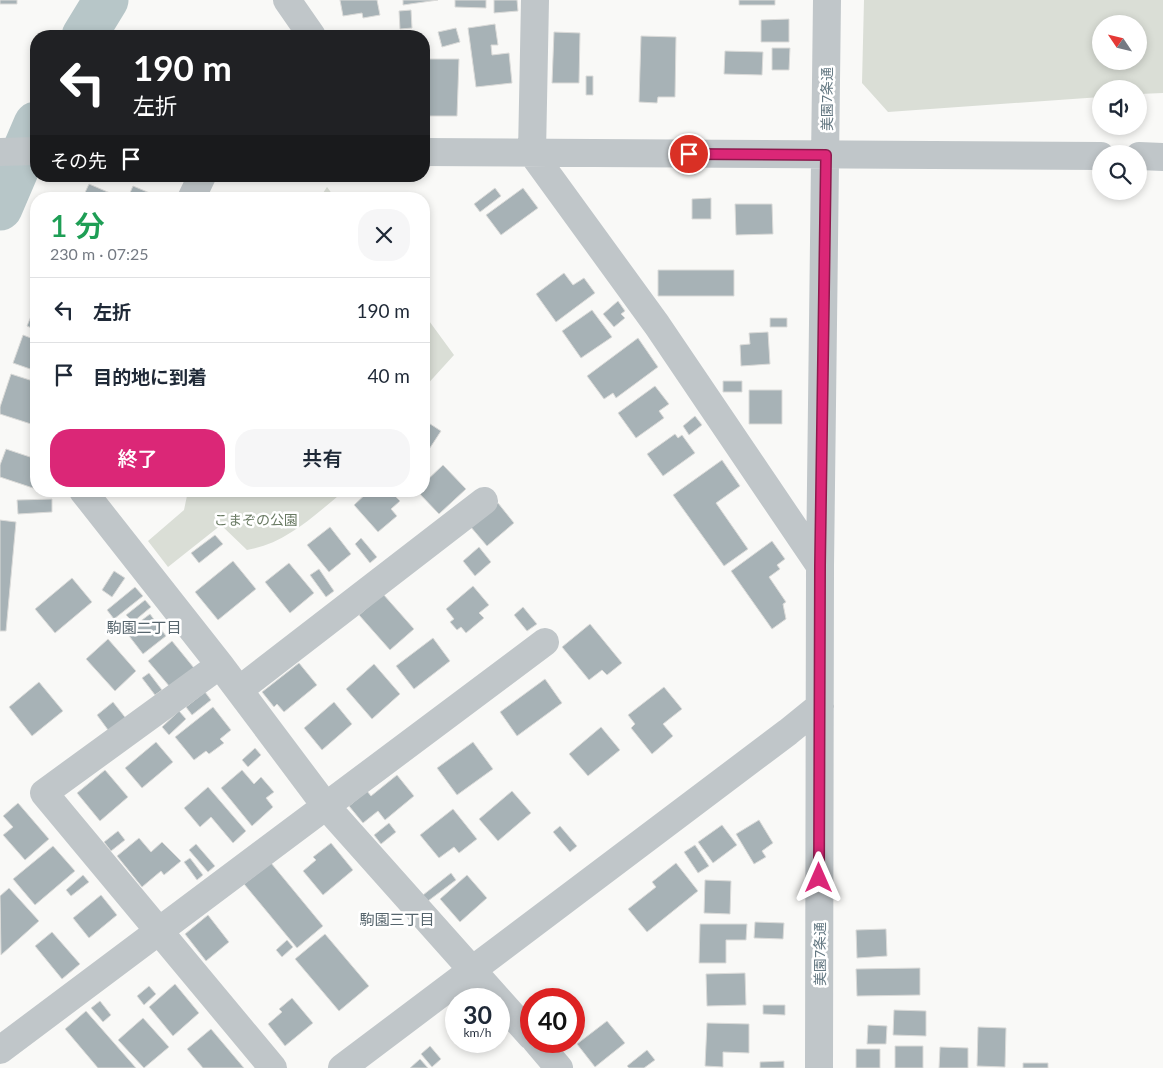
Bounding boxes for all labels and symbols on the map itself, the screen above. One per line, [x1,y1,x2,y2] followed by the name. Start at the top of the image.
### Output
[1092,15,1148,70] north arrow
[818,67,835,131] street label: 美園7条通
[668,133,710,175] pin
[214,511,298,528] park label: こまぞの公園
[106,618,182,636] district label: 駒園二丁目
[792,851,844,903] position arrow
[359,910,435,928] district label: 駒園三丁目
[811,922,828,986] street label: 美園7条通
[520,988,585,1053] speed limit sign: 40

